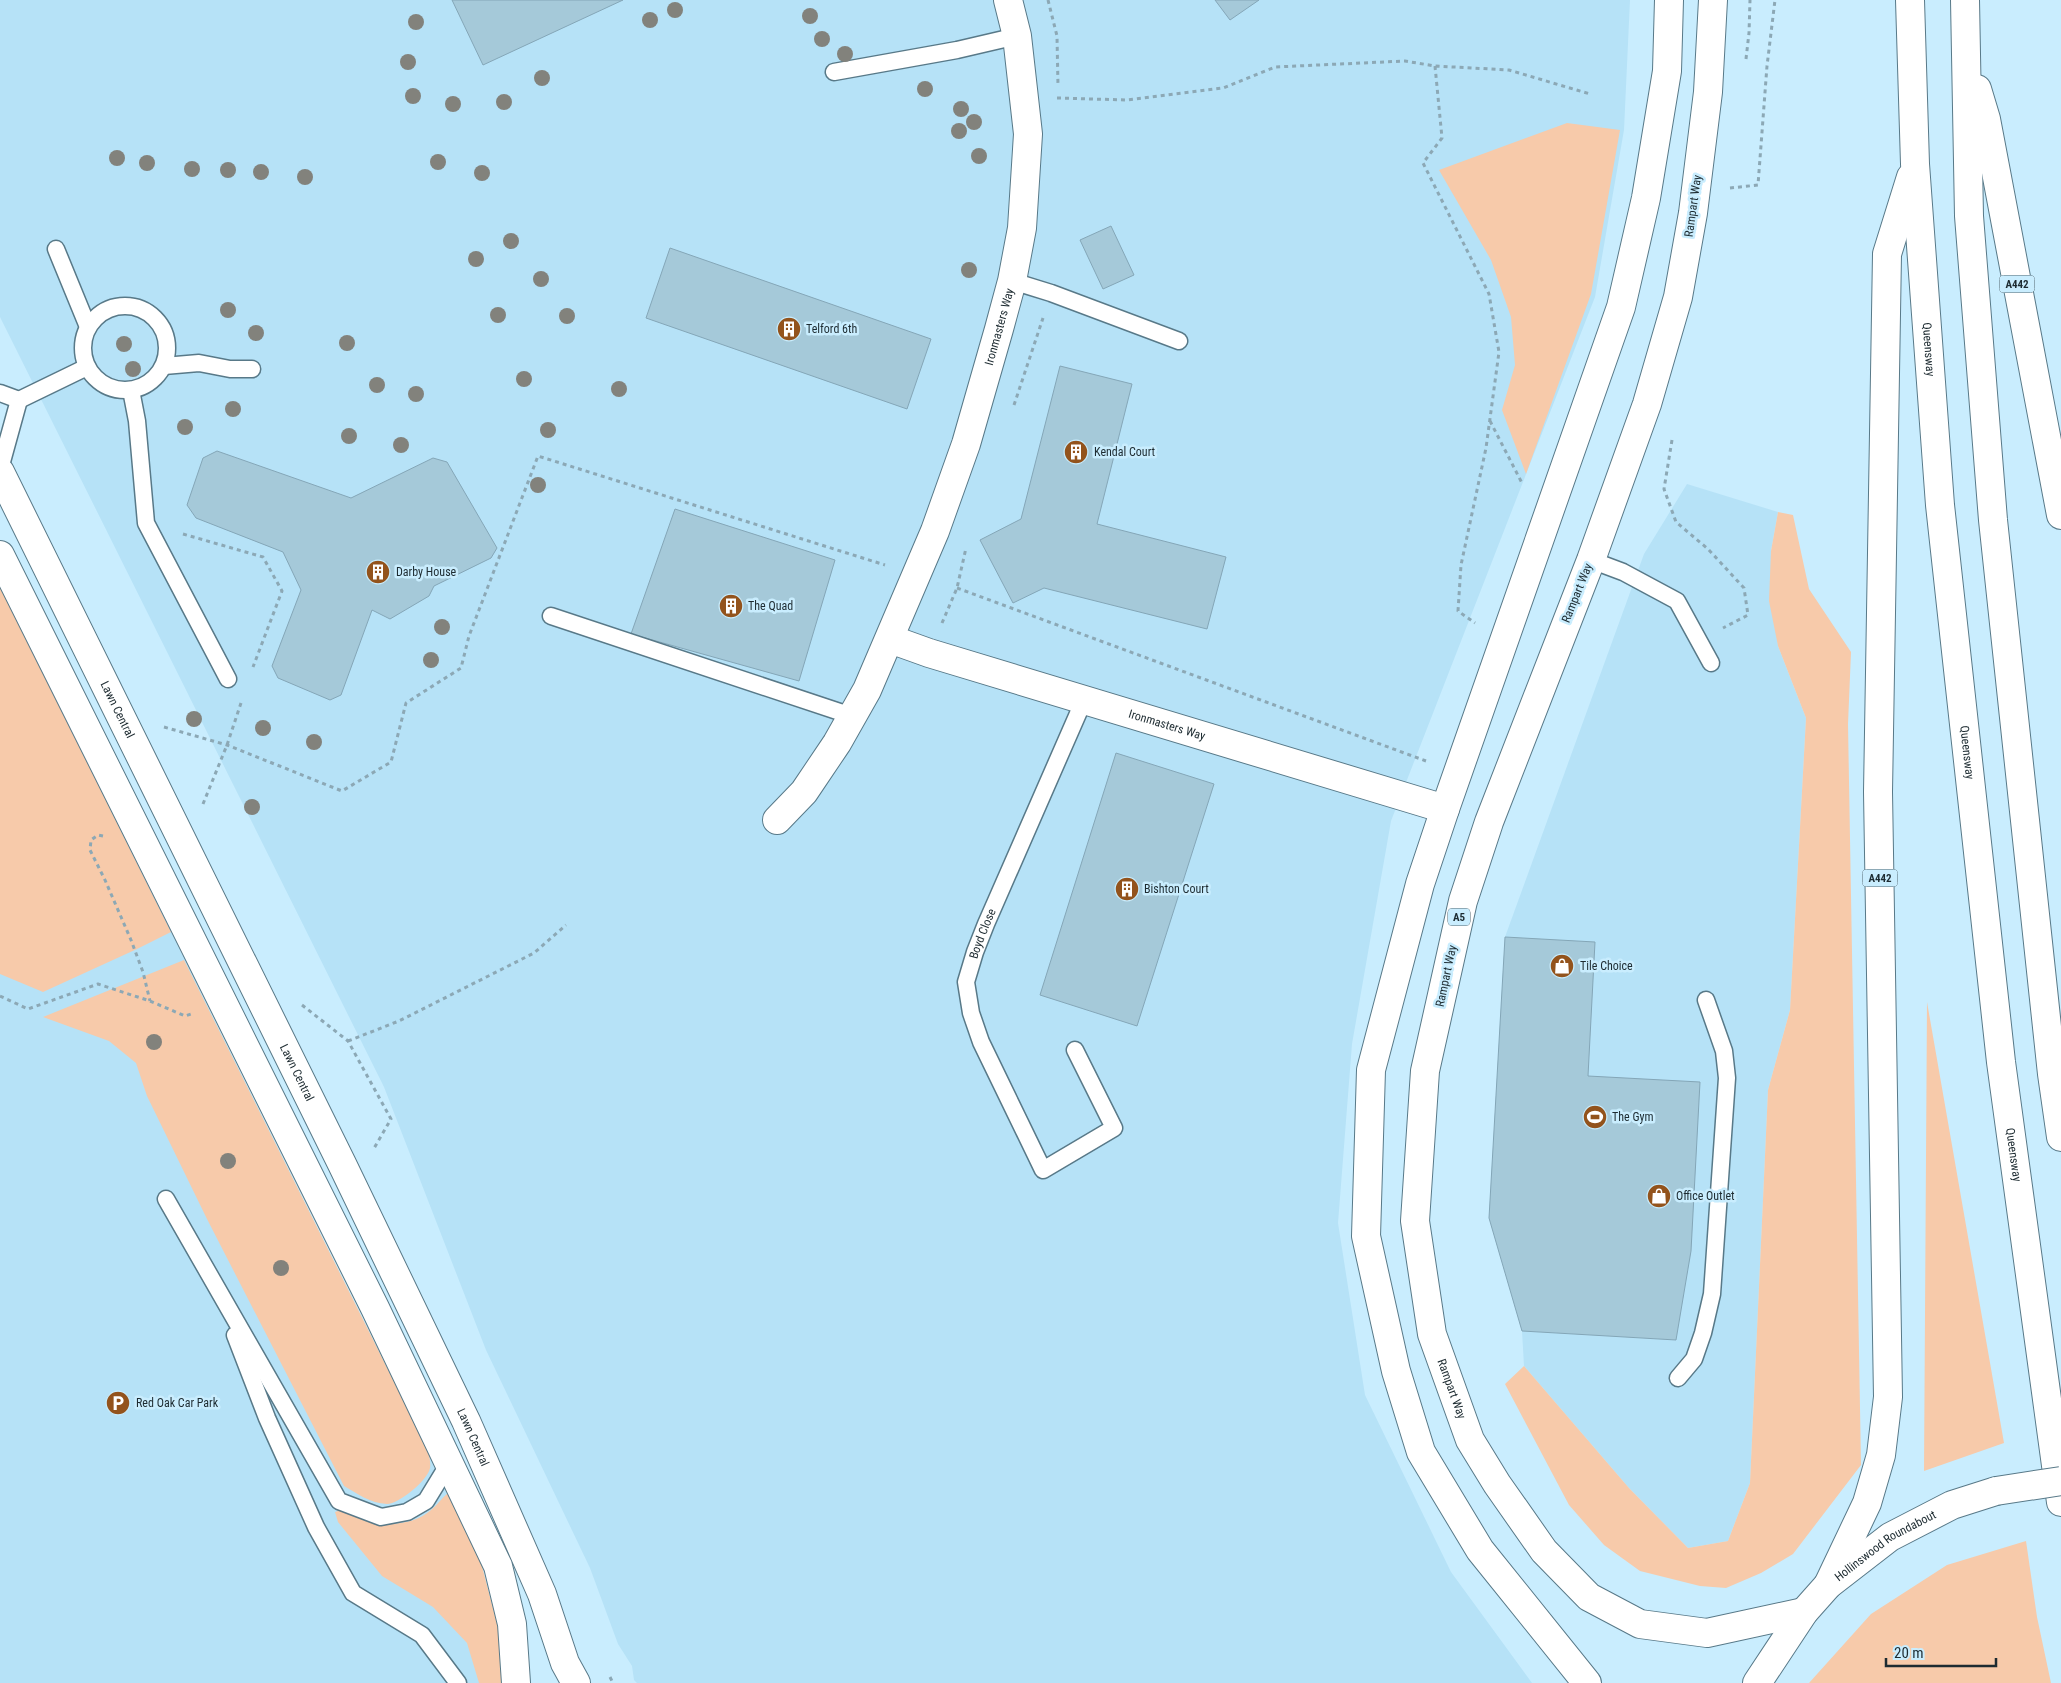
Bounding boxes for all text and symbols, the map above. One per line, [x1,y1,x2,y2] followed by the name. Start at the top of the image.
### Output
[1682,174,1704,238] street label: Rampart Way
[2000,276,2034,292] road number: A442
[982,287,1017,367] street label: Ironmasters Way
[776,316,802,342] building icon: Telford 6th
[806,322,858,336] place label: Telford 6th
[1920,322,1938,377] street label: Queensway
[1063,439,1089,465] building icon: Kendal Court
[1094,445,1156,459] place label: Kendal Court
[365,559,391,585] building icon: Darby House
[1559,561,1595,625] street label: Rampart Way
[396,565,457,579] place label: Darby House
[718,593,744,619] building icon: The Quad
[748,599,793,613] place label: The Quad
[97,679,137,740] street label: Lawn Central
[1127,707,1207,743] street label: Ironmasters Way
[1957,725,1977,780] street label: Queensway
[1862,870,1898,886] road number: A442
[1114,876,1140,902] building icon: Bishton Court
[1144,882,1209,896] place label: Bishton Court
[966,906,999,960] street label: Boyd Close
[1448,909,1470,926] road number: A5
[1433,944,1459,1008] street label: Rampart Way
[1549,953,1575,979] shop icon: Tile Choice
[1580,959,1633,973] place label: Tile Choice
[277,1042,317,1103] street label: Lawn Central
[1582,1104,1608,1130] sports icon: The Gym
[1612,1110,1654,1124] place label: The Gym
[2003,1127,2024,1183] street label: Queensway
[1646,1183,1672,1209] shop icon: Office Outlet
[1676,1189,1735,1203] place label: Office Outlet
[1435,1357,1469,1421] street label: Rampart Way
[105,1390,131,1416] parking icon: Red Oak Car Park
[136,1396,219,1410] place label: Red Oak Car Park
[454,1406,492,1468] street label: Lawn Central
[1832,1507,1939,1584] street label: Hollinswood Roundabout
[1886,1636,1996,1668] scale bar
[1894,1644,1924,1662] text: 20 m

